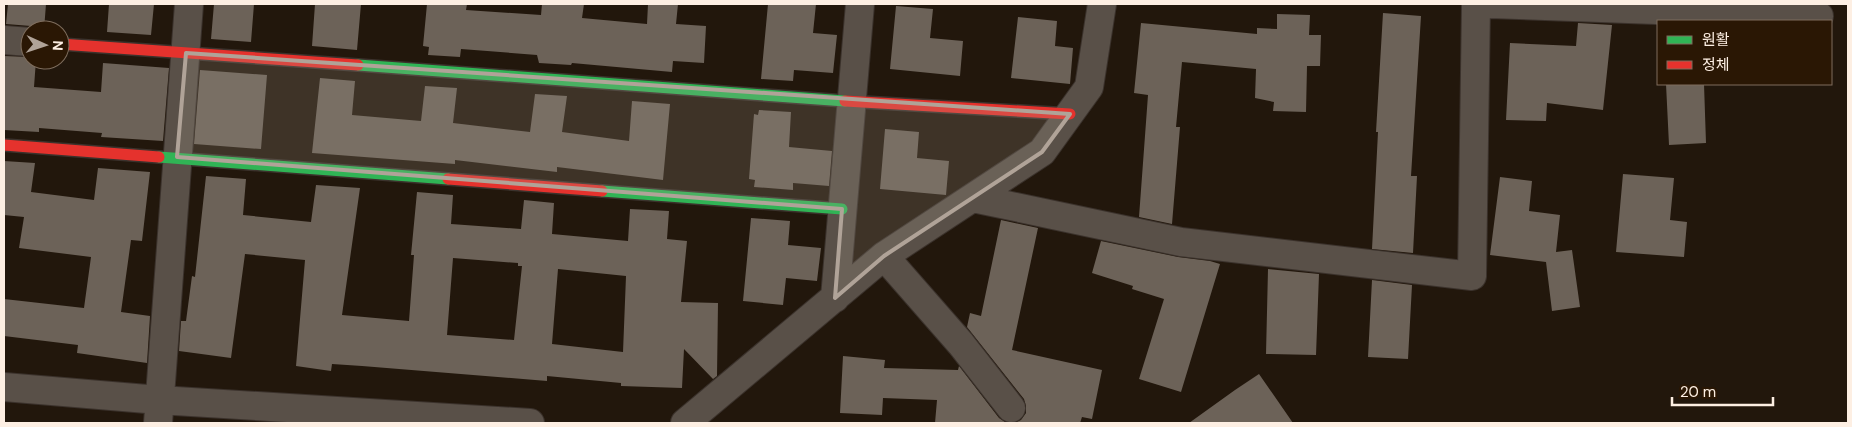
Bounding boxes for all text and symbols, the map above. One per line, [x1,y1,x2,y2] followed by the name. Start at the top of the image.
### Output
[20,20,70,70] north arrow
[1657,20,1832,85] legend
[1702,30,1730,50] text: 원활
[49,40,67,51] text: N
[1702,55,1730,75] text: 정체
[1672,374,1773,406] scale bar
[1680,382,1716,402] text: 20 m

